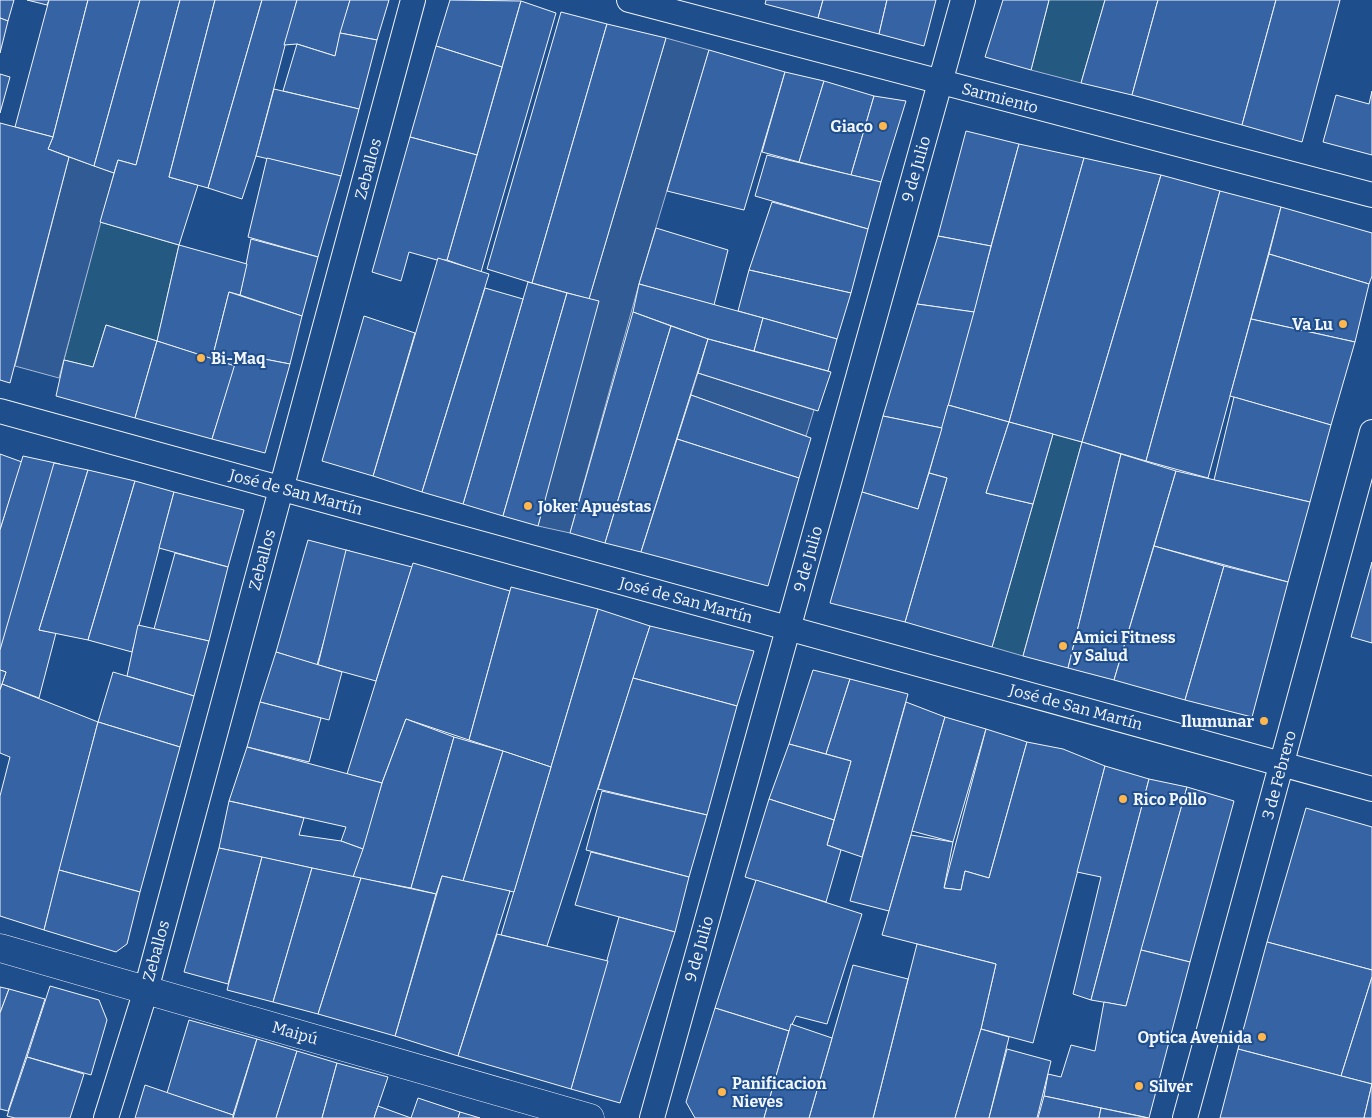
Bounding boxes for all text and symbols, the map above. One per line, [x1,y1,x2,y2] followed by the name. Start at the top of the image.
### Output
[960,79,1040,117] street label: Sarmiento
[830,117,873,136] place label: Giaco
[877,120,889,132] marker: Giaco
[898,134,934,204] street label: 9 de Julio
[351,136,385,202] street label: Zeballos
[1292,315,1333,334] place label: Va Lu
[1337,318,1349,330] marker: Va Lu
[211,349,266,368] place label: Bi-Maq
[195,352,207,364] marker: Bi-Maq
[226,465,365,519] street label: José de San Martín
[537,497,652,516] place label: Joker Apuestas
[522,500,534,512] marker: Joker Apuestas
[790,524,826,594] street label: 9 de Julio
[245,527,279,593] street label: Zeballos
[616,573,755,627] street label: José de San Martín
[1072,628,1176,665] place label: Amici Fitness y Salud
[1057,640,1069,652] marker: Amici Fitness y Salud
[1006,680,1145,734] street label: José de San Martín
[1181,712,1254,731] place label: Ilumunar
[1258,715,1270,727] marker: Ilumunar
[1258,728,1300,822] street label: 3 de Febrero
[1133,790,1207,809] place label: Rico Pollo
[1117,793,1129,805] marker: Rico Pollo
[681,914,717,984] street label: 9 de Julio
[139,918,173,984] street label: Zeballos
[270,1017,320,1049] street label: Maipú
[1137,1028,1252,1047] place label: Optica Avenida
[1256,1031,1268,1043] marker: Optica Avenida
[732,1074,827,1111] place label: Panificacion Nieves
[1149,1077,1193,1096] place label: Silver
[1133,1080,1145,1092] marker: Silver
[716,1086,728,1098] marker: Panificacion Nieves

